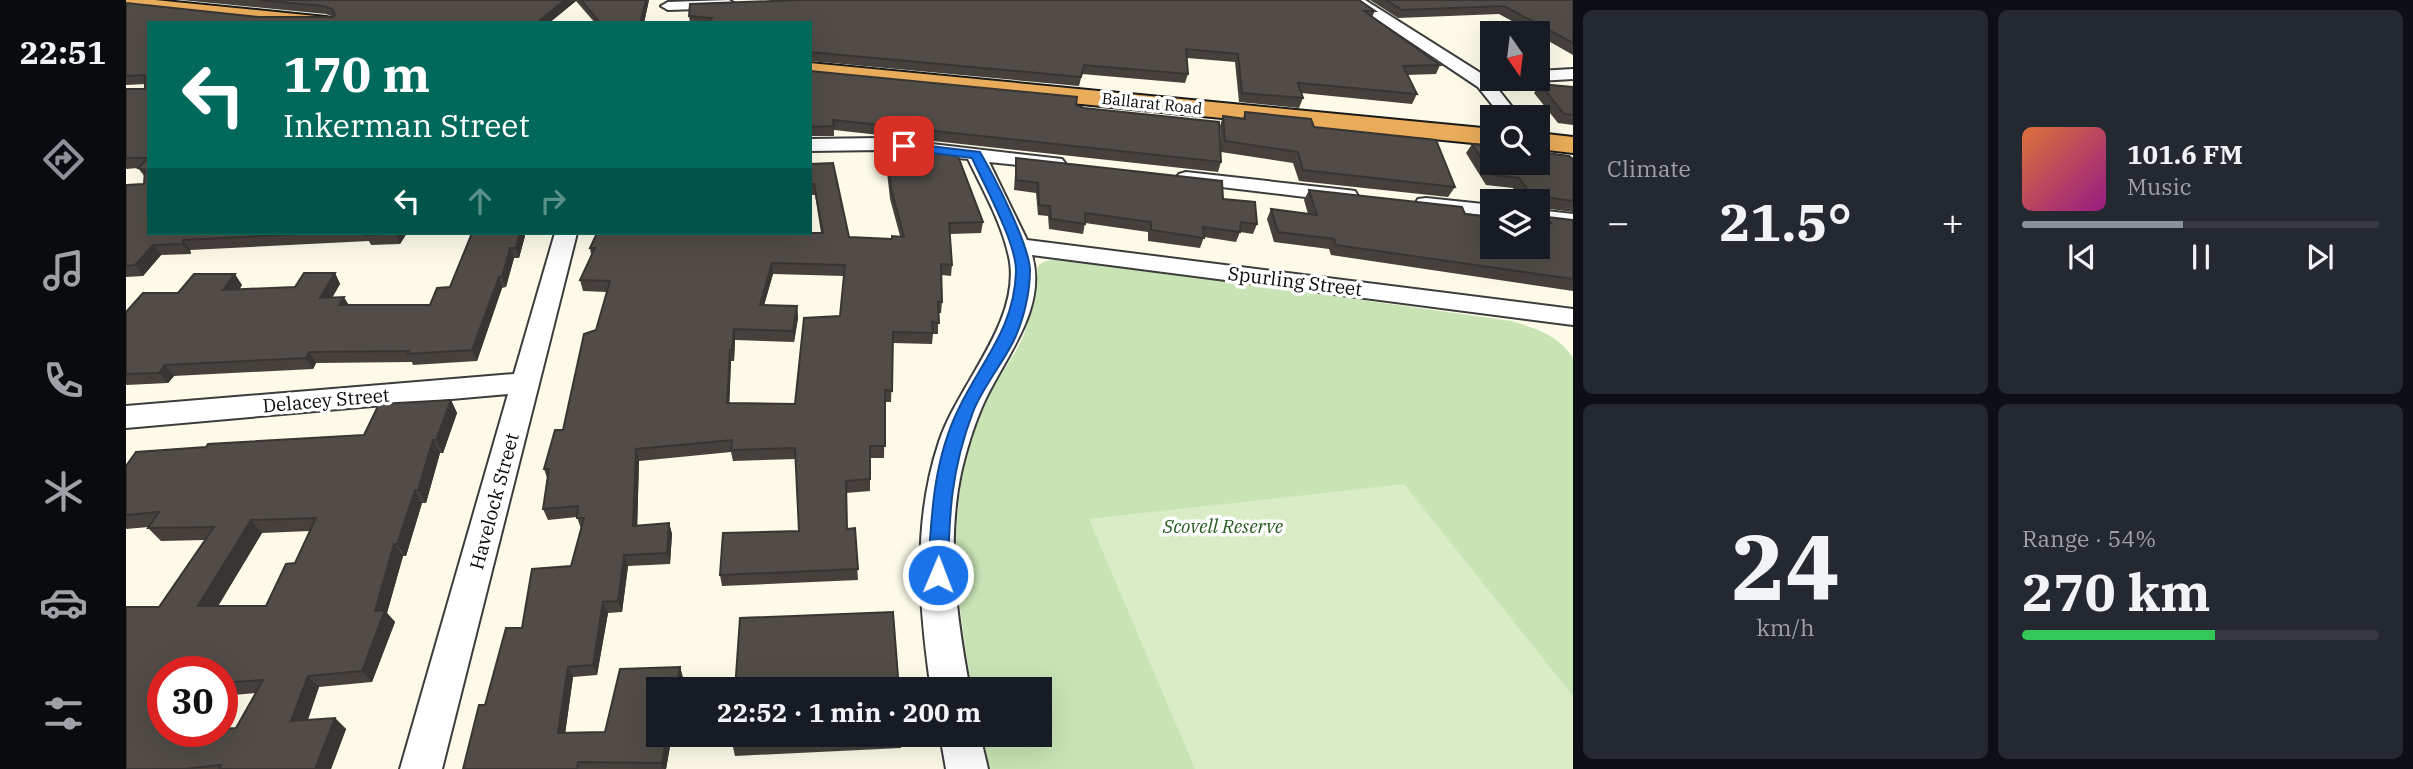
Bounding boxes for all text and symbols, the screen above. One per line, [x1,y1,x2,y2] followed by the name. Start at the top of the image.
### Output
[1480,21,1550,91] north arrow
[1480,21,1550,259] map controls
[20,31,106,73] text: 22:51
[283,42,430,105] text: 170 m
[168,49,259,140] icon: left
[1101,88,1204,118] street label: Ballarat Road
[283,104,530,146] text: Inkerman Street
[1480,105,1550,175] button: search
[874,116,934,176] pin
[885,127,923,165] icon: arrive
[39,135,88,184] icon: directions
[2127,137,2243,171] text: 101.6 FM
[1607,153,1691,183] text: Climate
[2127,171,2192,201] text: Music
[388,182,426,220] icon: left
[461,182,499,220] icon: ahead
[534,182,572,220] icon: right
[1719,188,1852,255] text: 21.5°
[1480,189,1550,259] button: layers
[1607,197,1630,246] text: −
[1941,197,1964,246] text: +
[2063,238,2101,276] icon: previous
[2182,238,2220,276] icon: pause
[2301,238,2339,276] icon: next
[39,246,88,295] icon: music
[1227,261,1364,301] street label: Spurling Street
[39,356,88,405] icon: phone
[262,382,391,418] street label: Delacey Street
[464,430,524,572] street label: Havelock Street
[39,467,88,516] icon: climate
[1731,507,1840,625] text: 24
[1162,514,1284,538] park label: Scovell Reserve
[2022,523,2156,553] text: Range · 54%
[901,538,975,612] position arrow
[2022,558,2211,625] text: 270 km
[39,578,88,627] icon: car
[1756,612,1815,642] text: km/h
[147,656,238,747] speed limit sign: 30
[39,689,88,738] icon: filters
[717,695,981,729] text: 22:52 · 1 min · 200 m

